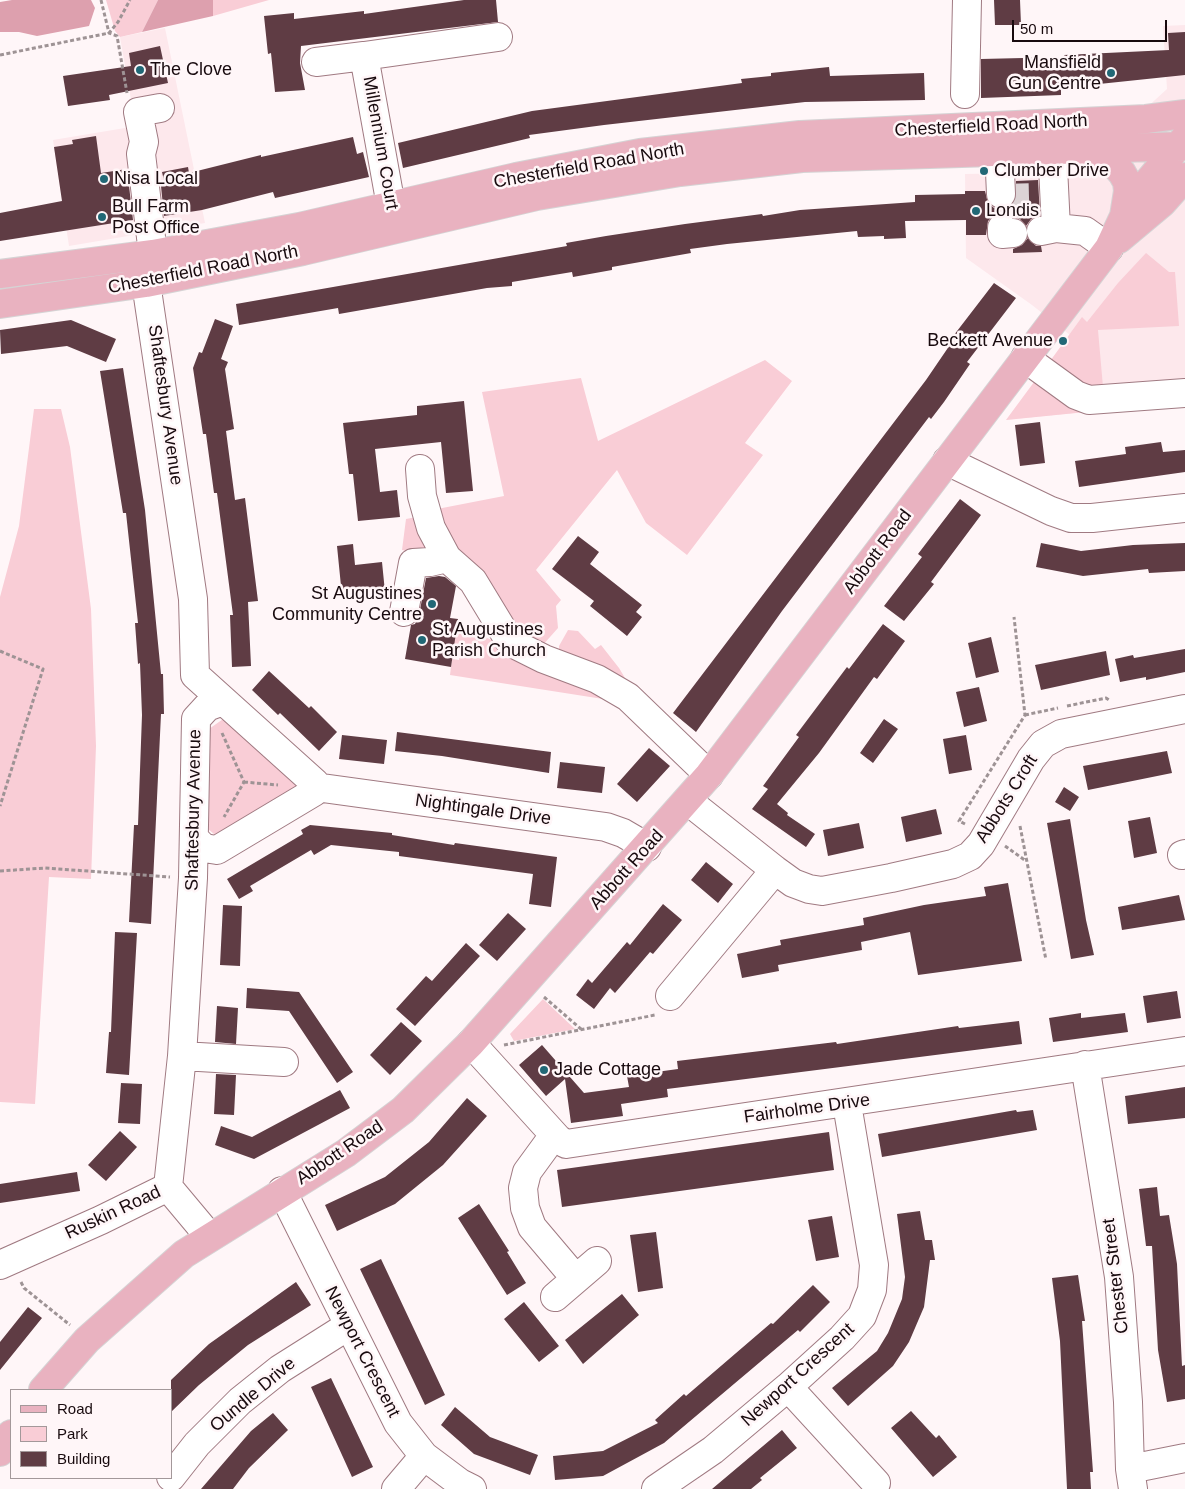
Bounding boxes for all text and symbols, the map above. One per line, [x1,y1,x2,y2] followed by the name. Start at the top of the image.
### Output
[1015,10,1170,42] scale bar
[1020,20,1053,37] text: 50 m
[1008,52,1101,94] place label: Mansfield Gun Centre
[150,59,232,81] place label: The Clove
[134,64,146,76] marker: The Clove
[1105,67,1117,79] marker: Mansfield Gun Centre
[358,75,402,211] street label: Millennium Court
[894,110,1088,142] street label: Chesterfield Road North
[492,139,686,193] street label: Chesterfield Road North
[994,160,1109,182] place label: Clumber Drive
[978,165,990,177] marker: Clumber Drive
[114,168,198,190] place label: Nisa Local
[98,173,110,185] marker: Nisa Local
[112,196,200,238] place label: Bull Farm Post Office
[986,200,1039,222] place label: Londis
[970,205,982,217] marker: Londis
[96,211,108,223] marker: Bull Farm Post Office
[106,241,300,299] street label: Chesterfield Road North
[143,323,187,487] street label: Shaftesbury Avenue
[927,330,1053,352] place label: Beckett Avenue
[1057,335,1069,347] marker: Beckett Avenue
[839,506,917,598] street label: Abbott Road
[272,583,422,626] place label: St Augustines Community Centre
[426,598,438,610] marker: St Augustines Community Centre
[432,619,546,662] place label: St Augustines Parish Church
[416,634,428,646] marker: St Augustines Parish Church
[182,729,206,891] street label: Shaftesbury Avenue
[971,751,1043,847] street label: Abbots Croft
[414,790,552,830] street label: Nightingale Drive
[585,826,669,914] street label: Abbott Road
[554,1059,661,1081] place label: Jade Cottage
[538,1064,550,1076] marker: Jade Cottage
[743,1089,871,1129] street label: Fairholme Drive
[292,1116,388,1190] street label: Abbott Road
[62,1181,164,1245] street label: Ruskin Road
[1098,1217,1134,1335] street label: Chester Street
[320,1283,404,1421] street label: Newport Crescent
[737,1319,859,1431] street label: Newport Crescent
[206,1353,300,1437] street label: Oundle Drive
[10,1389,172,1479] legend
[57,1400,93,1417] text: Road
[57,1425,88,1442] text: Park
[57,1450,110,1467] text: Building

